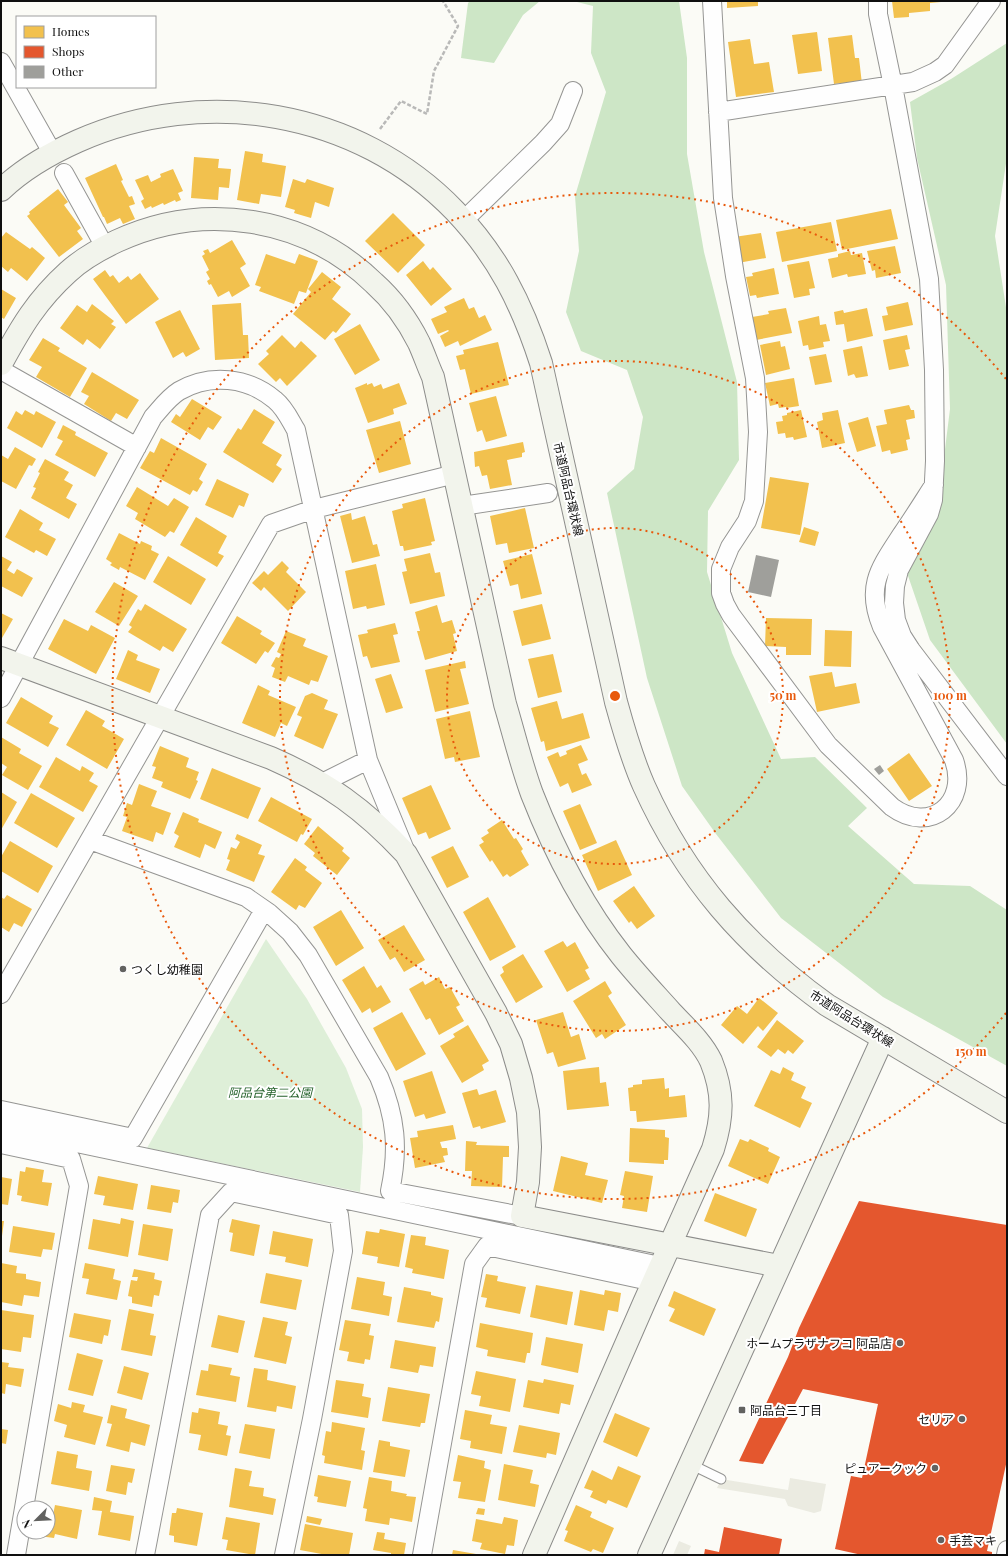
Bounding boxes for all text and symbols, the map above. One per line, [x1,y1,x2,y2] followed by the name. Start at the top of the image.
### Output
[16,16,156,88] legend
[52,23,90,39] text: Homes
[52,43,84,59] text: Shops
[52,63,84,79] text: Other
[550,440,588,538] street label: 市道阿品台環状線
[770,687,797,703] text: 50 m
[933,687,967,703] text: 100 m
[608,689,622,703] centre of rings
[131,961,203,977] place label: つくし幼稚園
[118,964,128,974] marker: つくし幼稚園
[807,986,897,1050] street label: 市道阿品台環状線
[955,1043,987,1059] text: 150 m
[228,1084,314,1100] park label: 阿品台第二公園
[746,1335,892,1351] place label: ホームプラザナフコ 阿品店
[895,1338,905,1348] marker: ホームプラザナフコ 阿品店
[750,1402,822,1418] place label: 阿品台三丁目
[737,1405,747,1415] marker: 阿品台三丁目
[918,1411,954,1427] place label: セリア
[957,1414,967,1424] marker: セリア
[844,1460,927,1476] place label: ピュアークック
[930,1463,940,1473] marker: ピュアークック
[16,1500,56,1540] north arrow
[18,1518,35,1531] text: N
[949,1532,997,1548] place label: 手芸マキ
[936,1535,946,1545] marker: 手芸マキ

